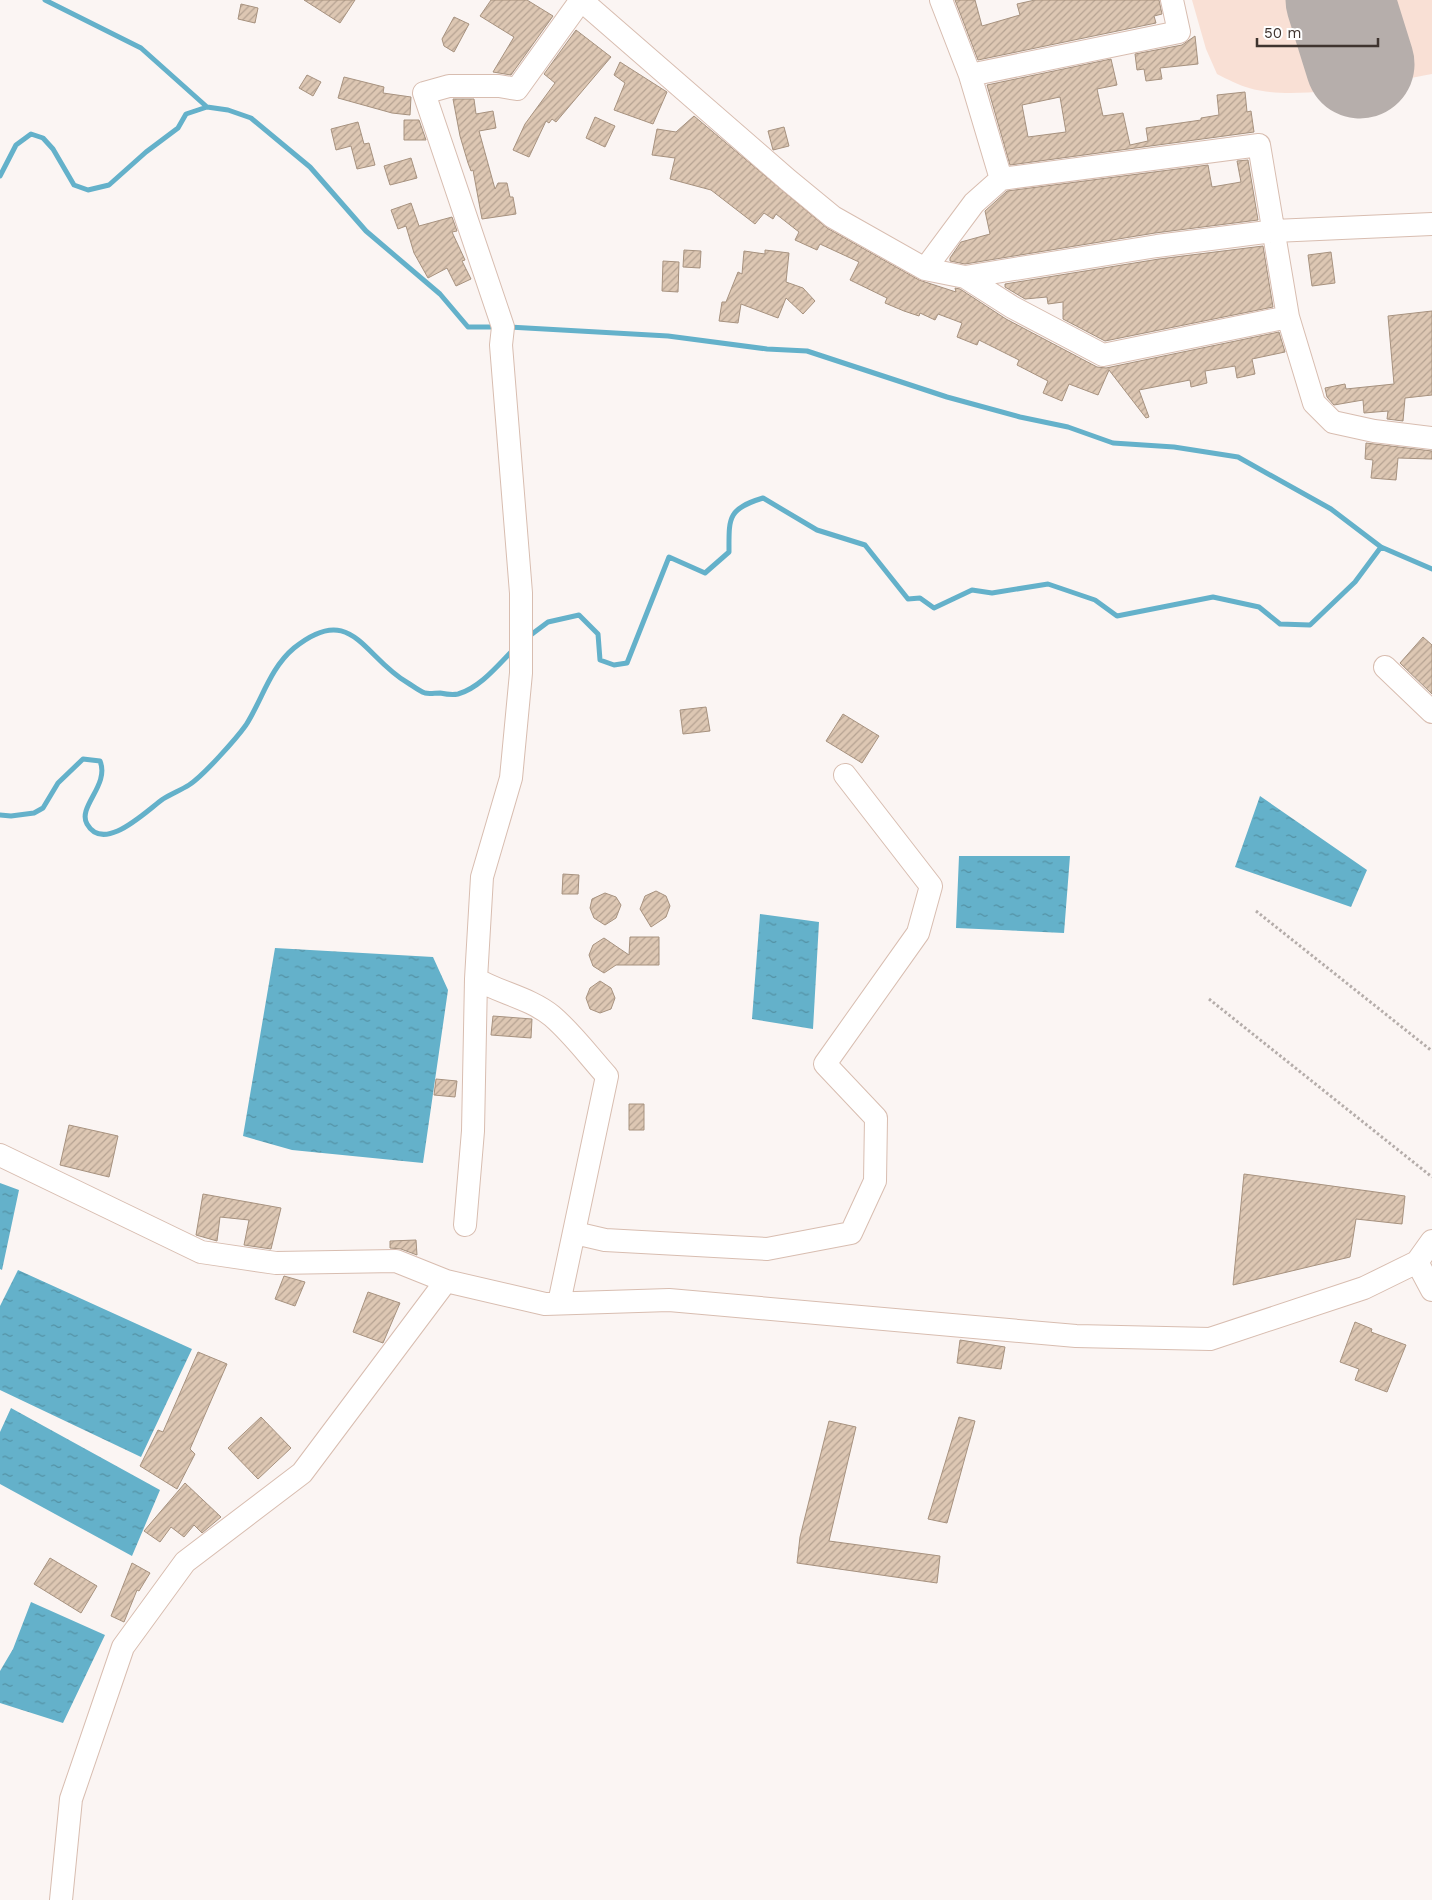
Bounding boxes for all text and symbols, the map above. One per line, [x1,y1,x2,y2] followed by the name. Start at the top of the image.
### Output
[1257,15,1378,47] scale bar
[1264,24,1301,42] text: 50 m

